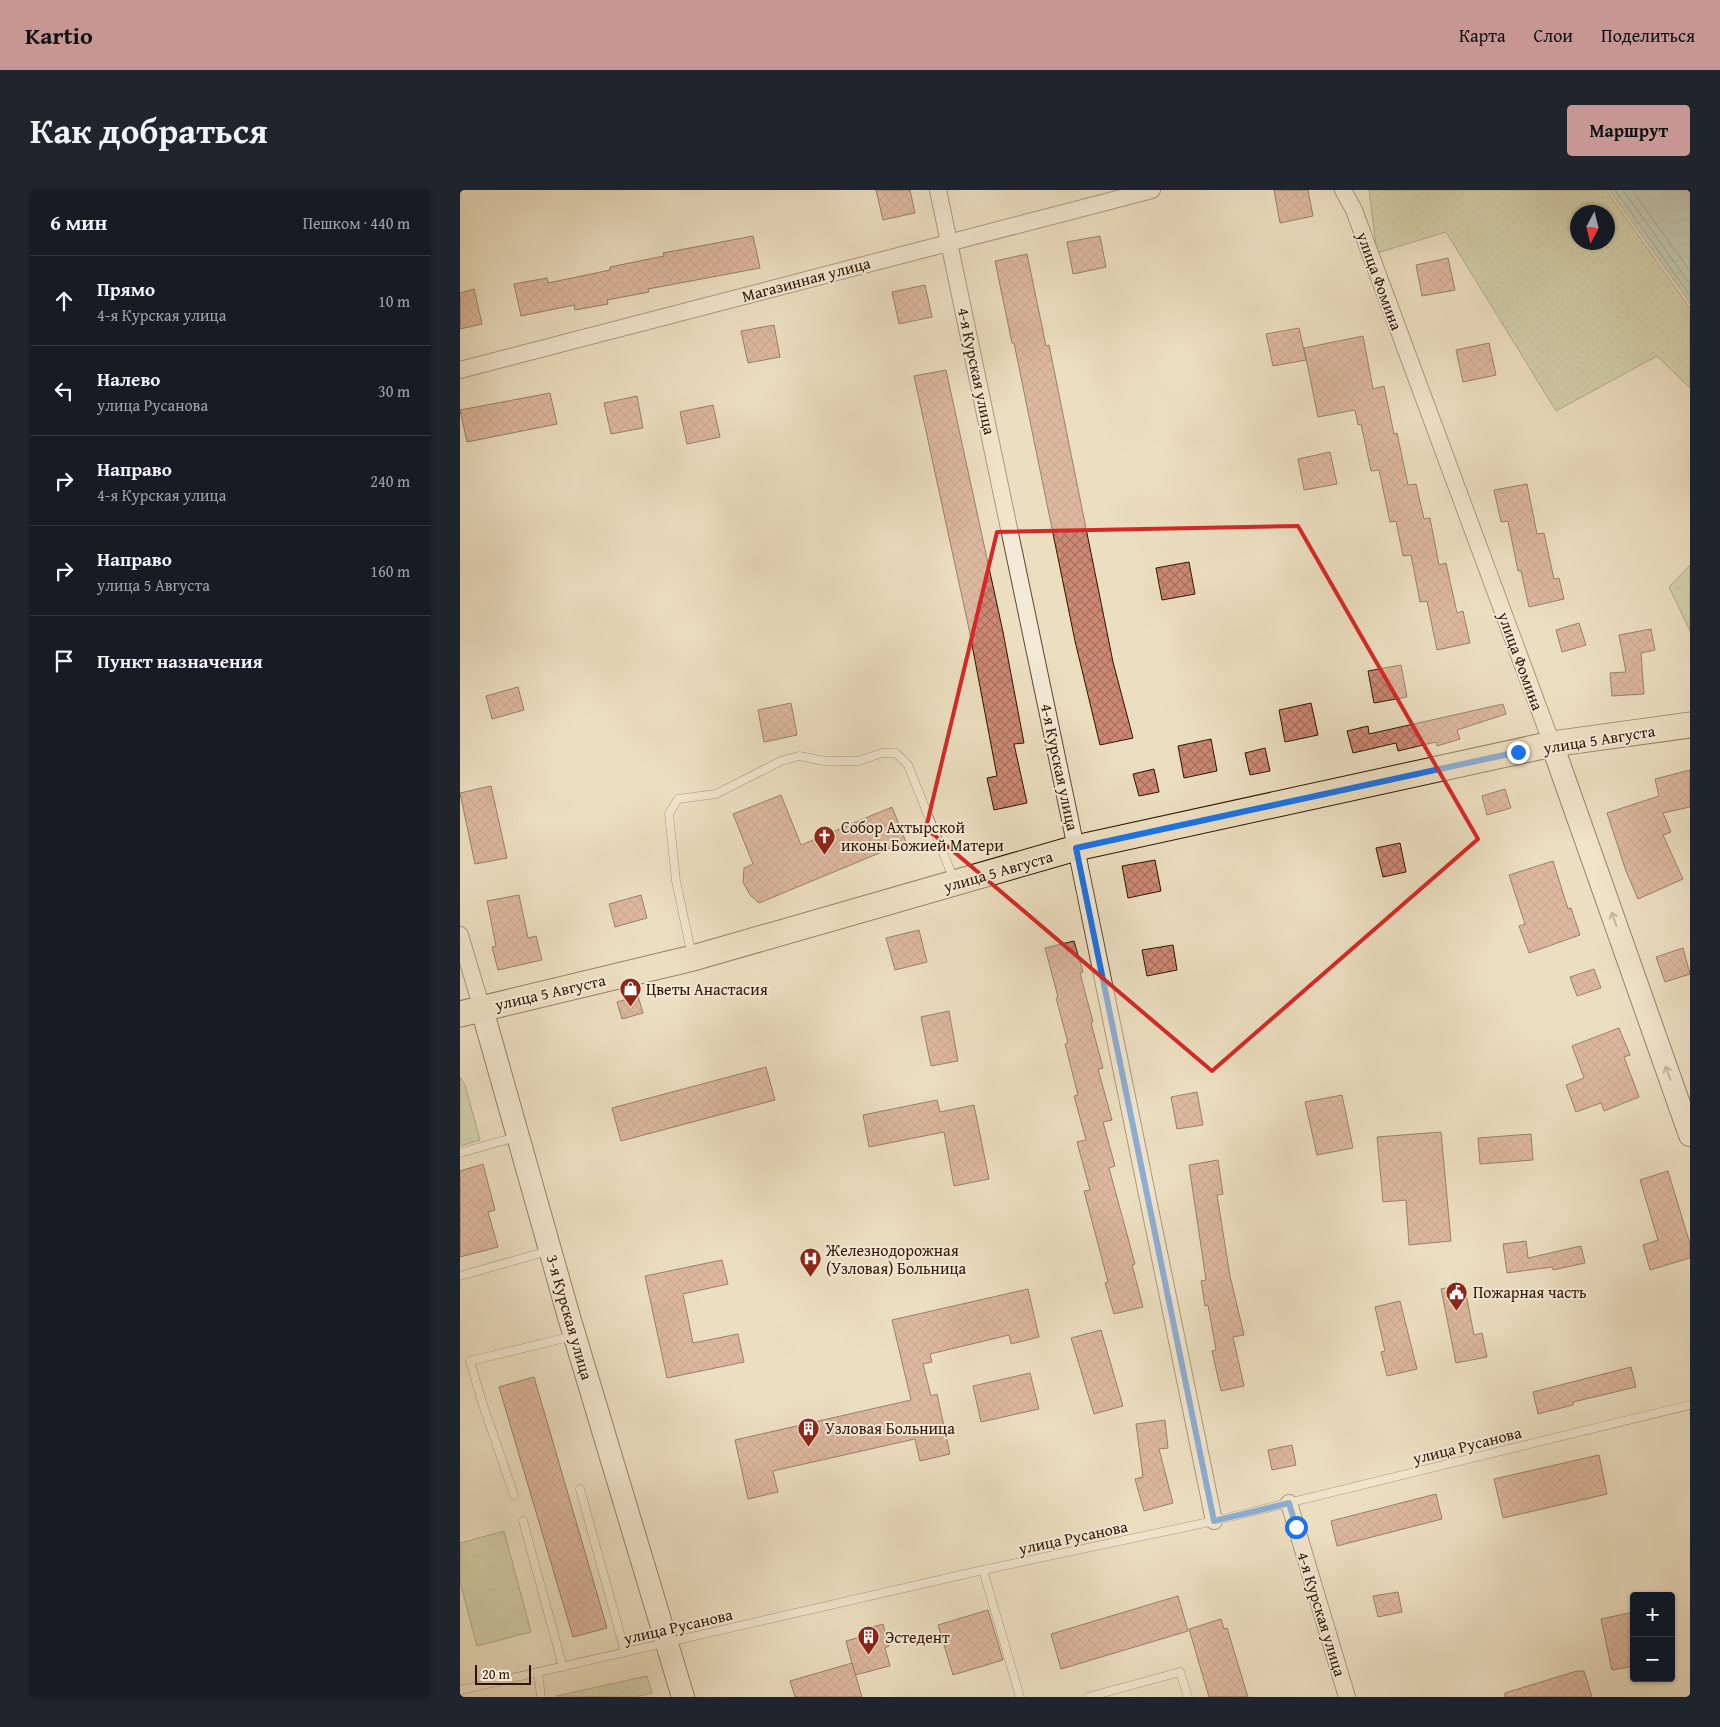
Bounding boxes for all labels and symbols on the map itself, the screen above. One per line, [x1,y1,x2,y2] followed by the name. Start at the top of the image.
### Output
[1570,205,1615,250] north arrow
[1351,228,1409,334] street label: улица Фомина
[739,250,873,308] street label: Магазинная улица
[952,305,1002,437] street label: 4-я Курская улица
[1492,608,1550,714] street label: улица Фомина
[1035,701,1085,833] street label: 4-я Курская улица
[1540,718,1657,760] street label: улица 5 Августа
[1507,741,1530,764] route end
[841,815,1004,857] place label: Собор Ахтырской иконы Божией Матери
[813,824,837,855] church icon: Собор Ахтырской иконы Божией Матери
[940,844,1056,898] street label: улица 5 Августа
[1609,912,1618,928] one-way arrow
[491,968,608,1017] street label: улица 5 Августа
[618,977,642,1008] shop icon: Цветы Анастасия
[646,977,768,1001] place label: Цветы Анастасия
[1663,1065,1672,1081] one-way arrow
[825,1238,967,1280] place label: Железнодорожная (Узловая) Больница
[798,1247,822,1278] hospital icon: Железнодорожная (Узловая) Больница
[541,1252,599,1383] street label: 3-я Курская улица
[1445,1280,1469,1311] public building icon: Пожарная часть
[1473,1280,1587,1304] place label: Пожарная часть
[797,1416,821,1447] building icon: Узловая Больница
[825,1416,955,1440] place label: Узловая Больница
[1409,1420,1524,1470] street label: улица Русанова
[1015,1514,1130,1560] street label: улица Русанова
[1285,1516,1308,1539] route start
[1292,1549,1352,1680] street label: 4-я Курская улица
[620,1602,735,1650] street label: улица Русанова
[857,1625,881,1656] building icon: Эстедент
[885,1625,950,1649] place label: Эстедент
[475,1662,531,1685] scale bar

